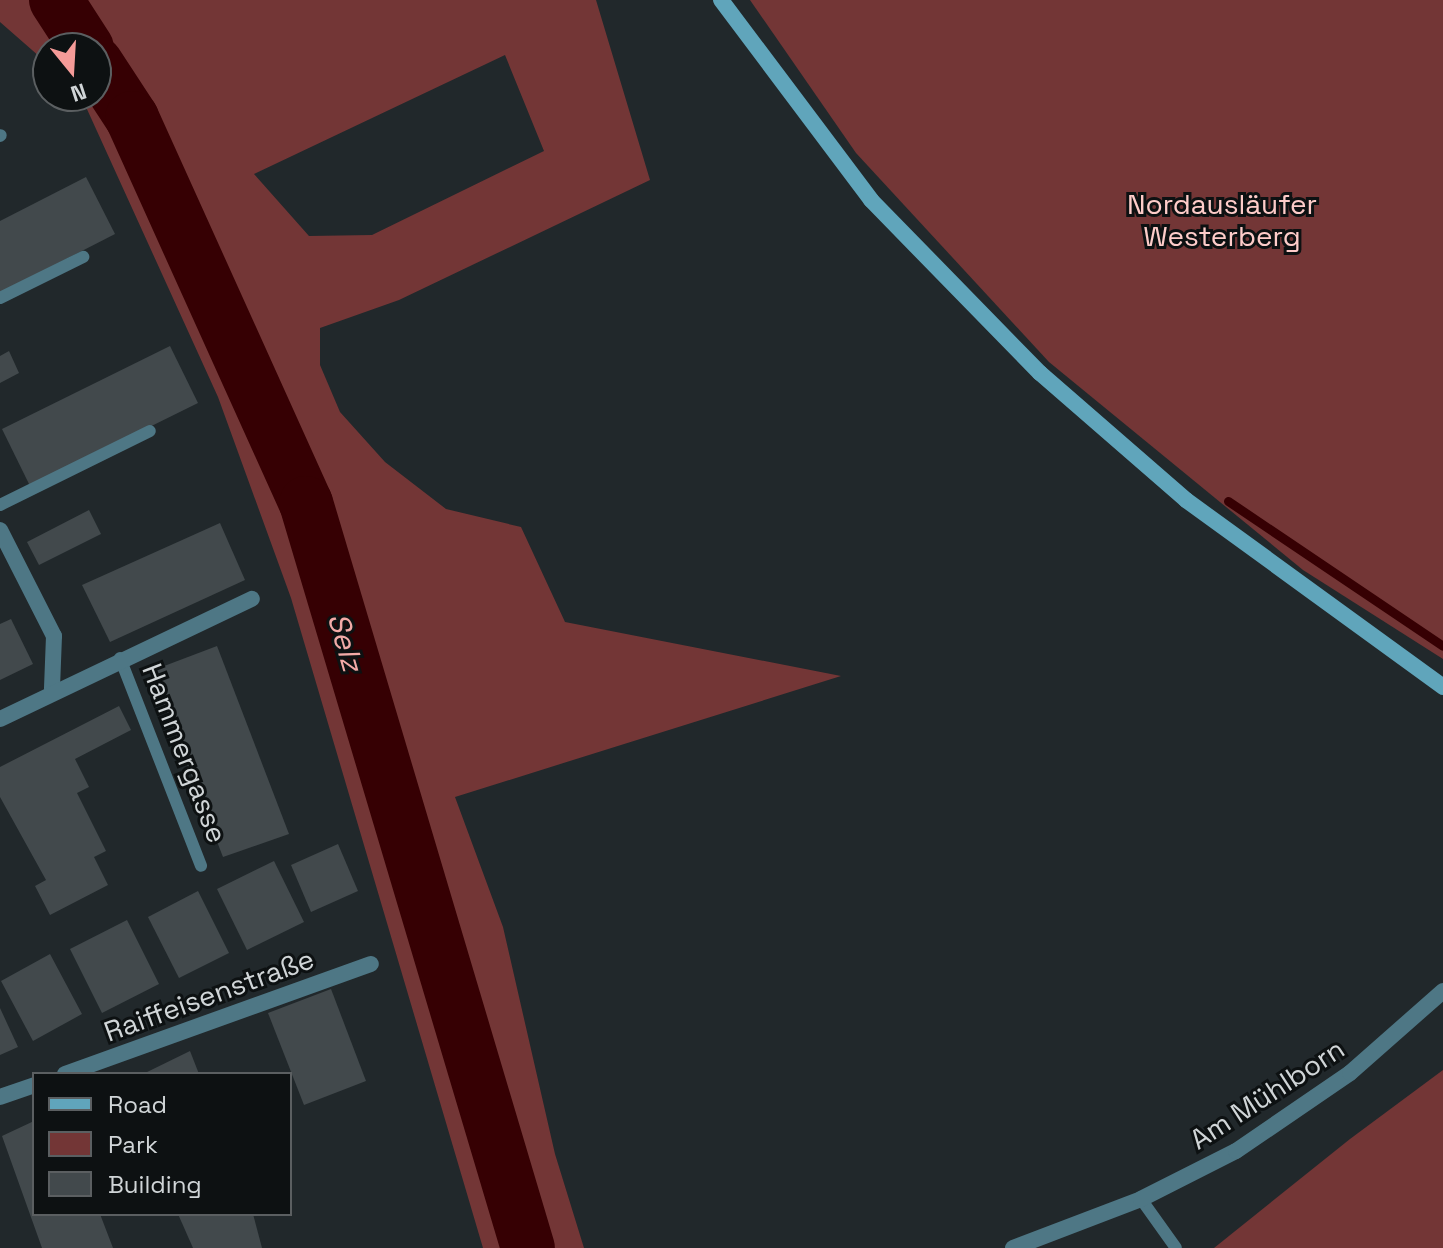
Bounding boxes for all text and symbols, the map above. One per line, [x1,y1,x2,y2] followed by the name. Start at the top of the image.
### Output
[32,32,112,112] north arrow
[67,77,90,109] text: N
[1127,187,1317,253] park label: Nordausläufer Westerberg
[320,609,370,675] water label: Selz
[135,659,235,847] street label: Hammergasse
[99,941,319,1049] street label: Raiffeisenstraße
[1183,1032,1351,1156] street label: Am Mühlborn
[32,1072,292,1216] legend
[108,1089,167,1120] text: Road
[108,1129,158,1160] text: Park
[108,1169,202,1200] text: Building

